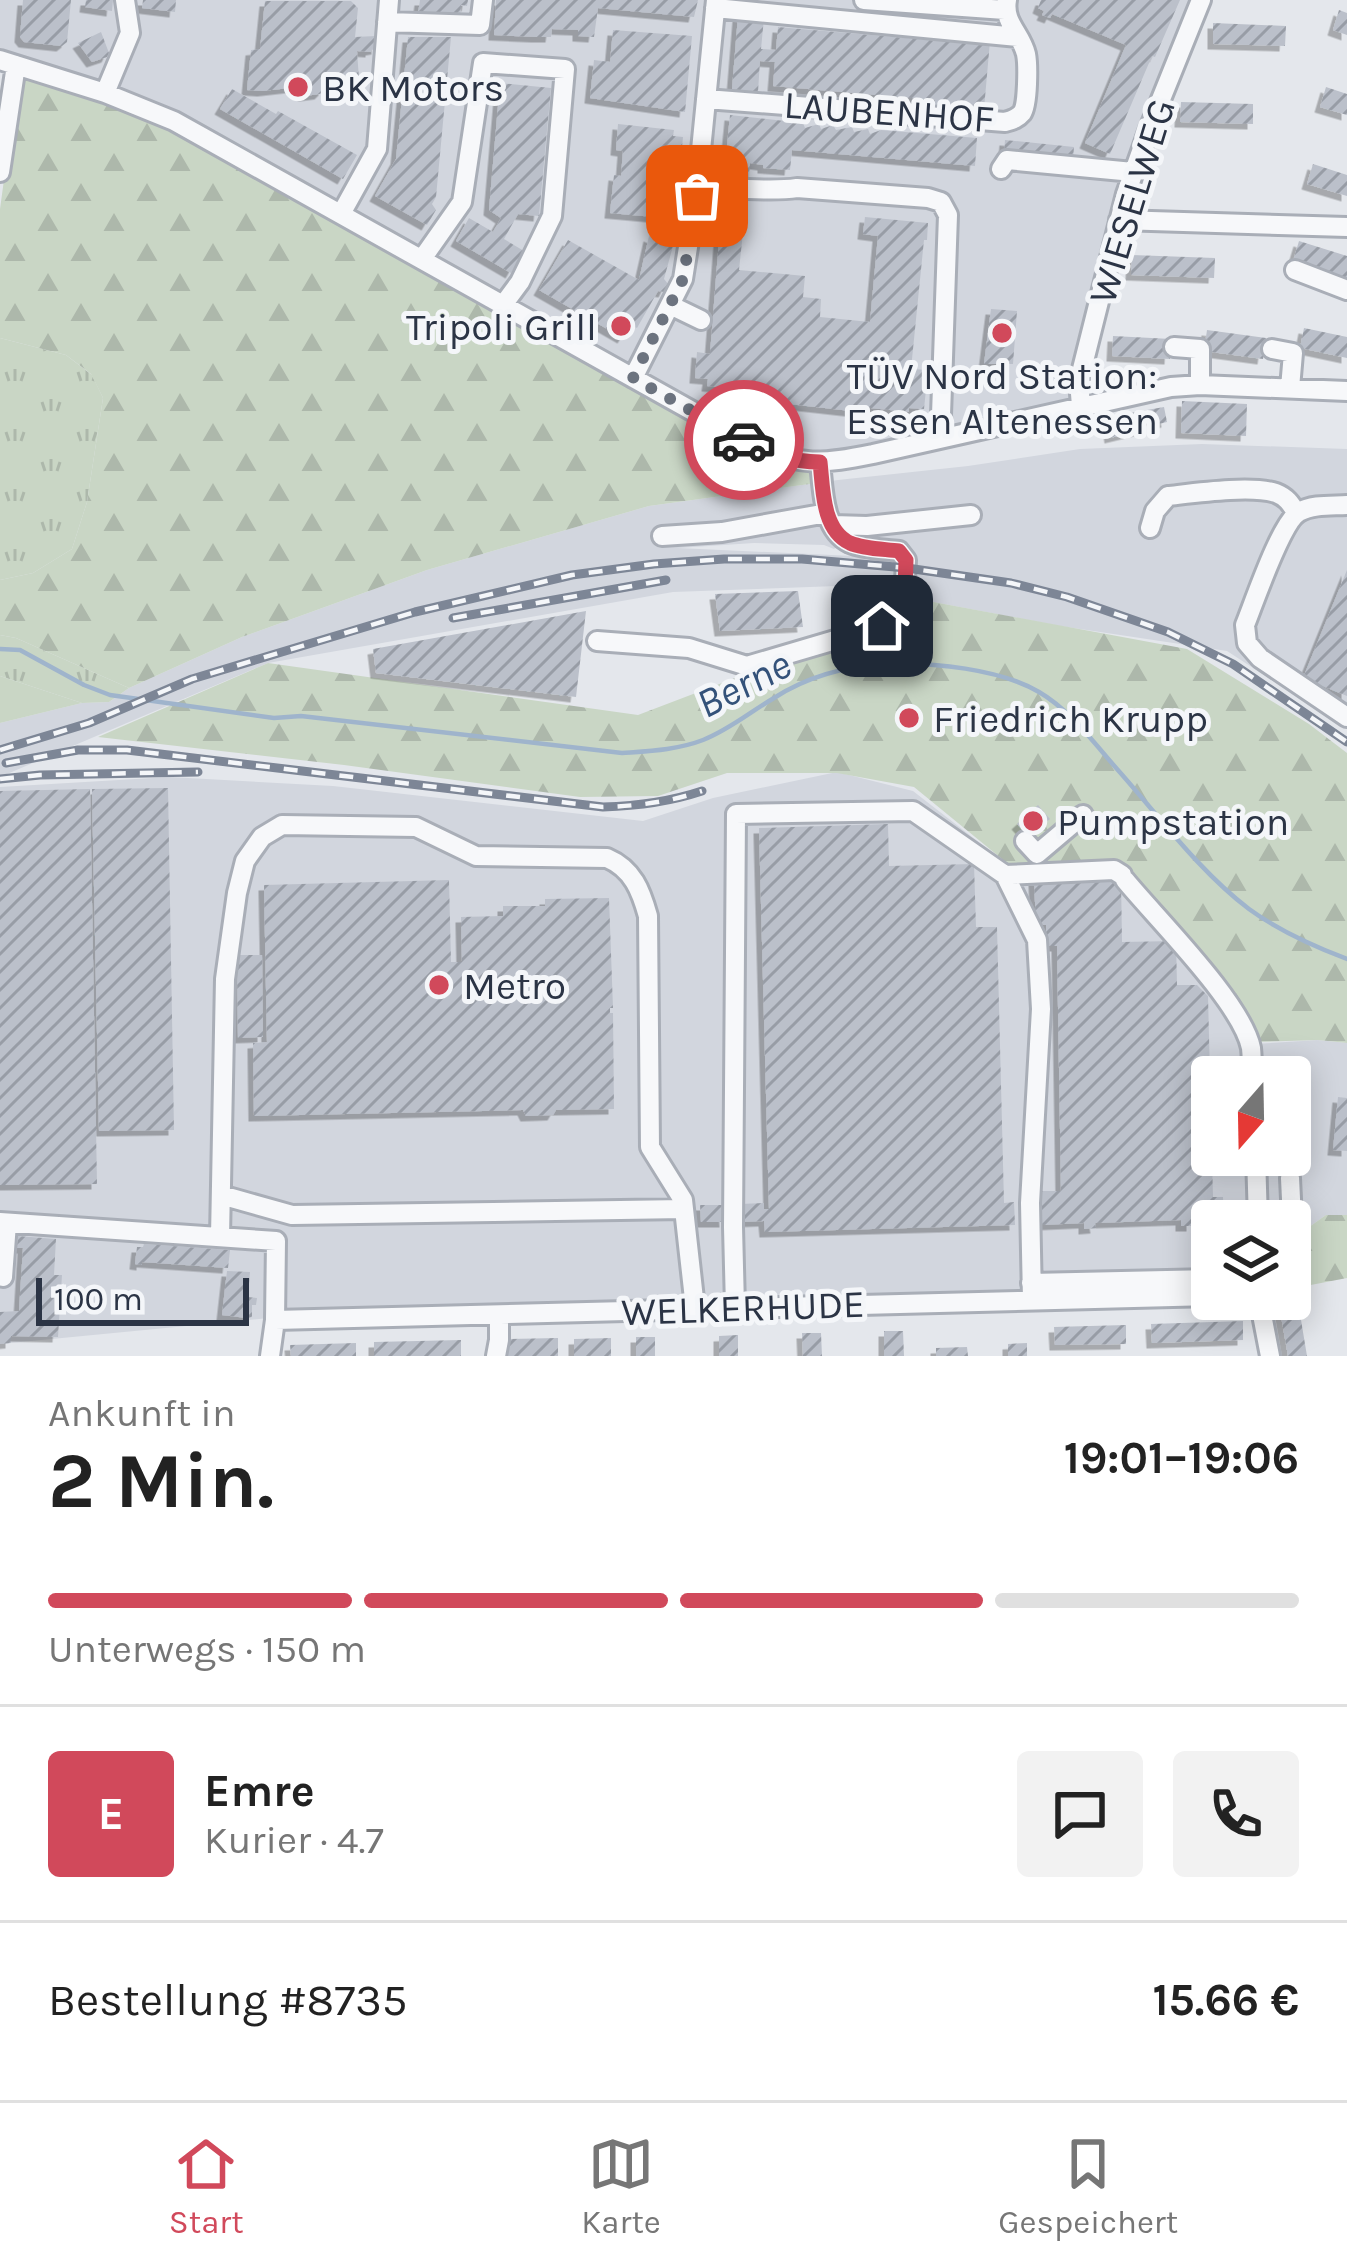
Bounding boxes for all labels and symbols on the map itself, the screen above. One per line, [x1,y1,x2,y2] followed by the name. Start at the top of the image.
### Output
[322,65,504,111] place label: BK Motors
[285,74,311,100] marker: BK Motors
[782,82,996,142] street label: LAUBENHOF
[1079,93,1185,309] street label: WIESELWEG
[646,145,748,247] pin
[406,304,597,350] place label: Tripoli Grill
[608,313,634,339] marker: Tripoli Grill
[989,320,1015,346] marker: TÜV Nord Station: Essen Altenessen
[846,353,1158,444] place label: TÜV Nord Station: Essen Altenessen
[684,380,804,500] courier
[831,575,933,677] pin
[688,639,799,729] water label: Berne
[933,696,1208,742] place label: Friedrich Krupp
[896,705,922,731] marker: Friedrich Krupp
[1057,799,1289,845] place label: Pumpstation
[1020,808,1046,834] marker: Pumpstation
[463,963,566,1009] place label: Metro
[426,972,452,998] marker: Metro
[1191,1056,1311,1176] north arrow
[36,1272,249,1325] scale bar
[620,1281,866,1335] street label: WELKERHUDE

